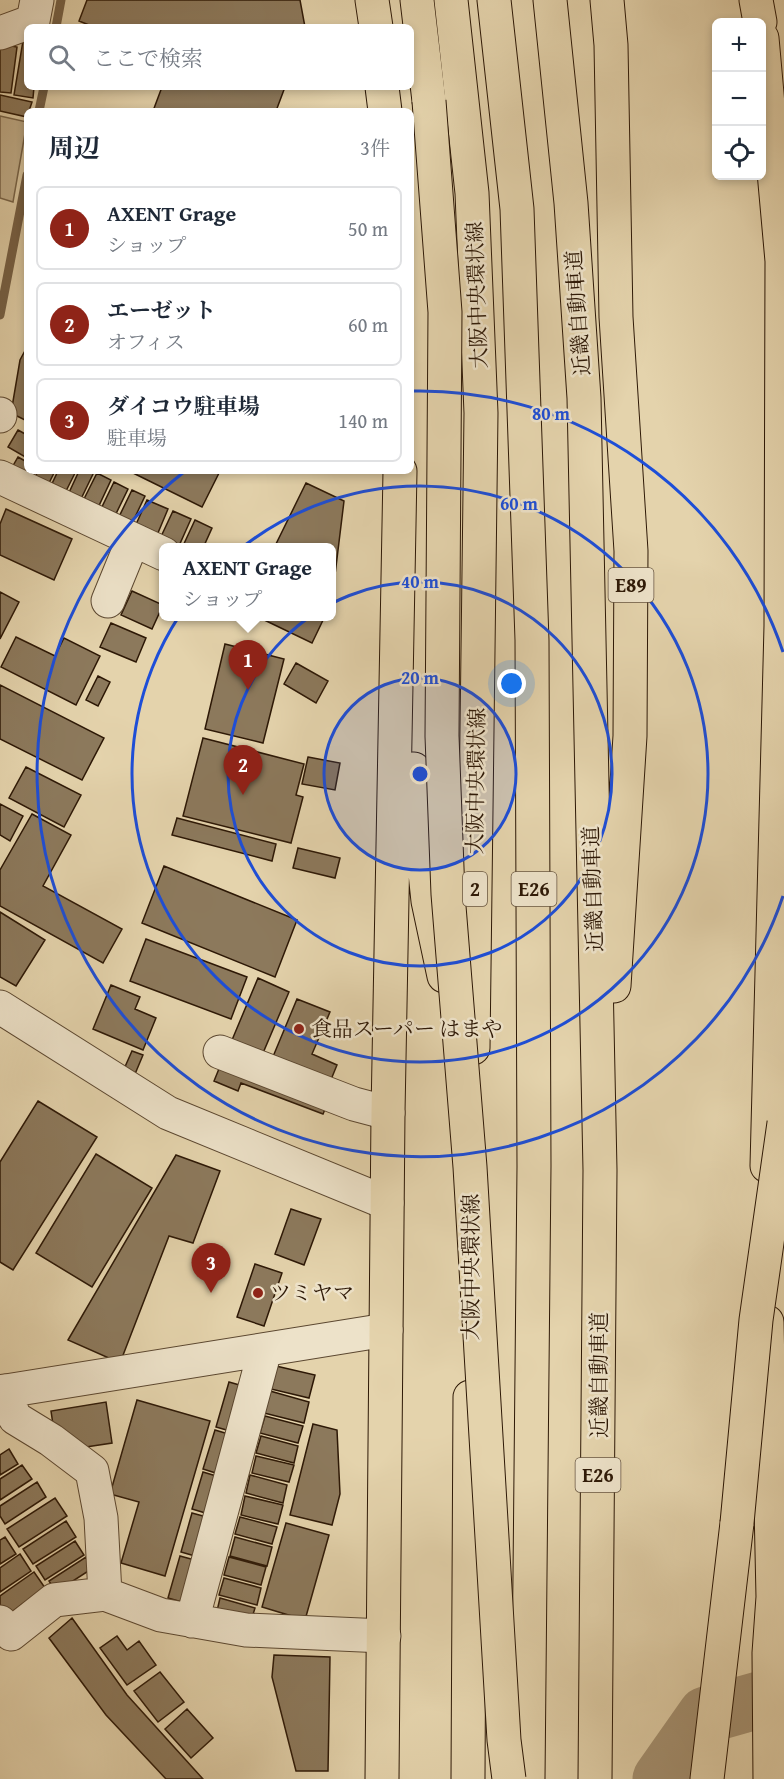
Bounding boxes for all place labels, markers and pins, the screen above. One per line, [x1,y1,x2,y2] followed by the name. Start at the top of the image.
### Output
[228,640,268,690] pin: 1
[224,746,262,795] pin: 2
[410,764,430,784] centre of rings
[311,1013,503,1044] place label: 食品スーパー はまや
[292,1022,306,1036] marker: 食品スーパー はまや
[192,1244,230,1293] pin: 3
[270,1277,354,1308] place label: ツミヤマ
[251,1286,265,1300] marker: ツミヤマ

